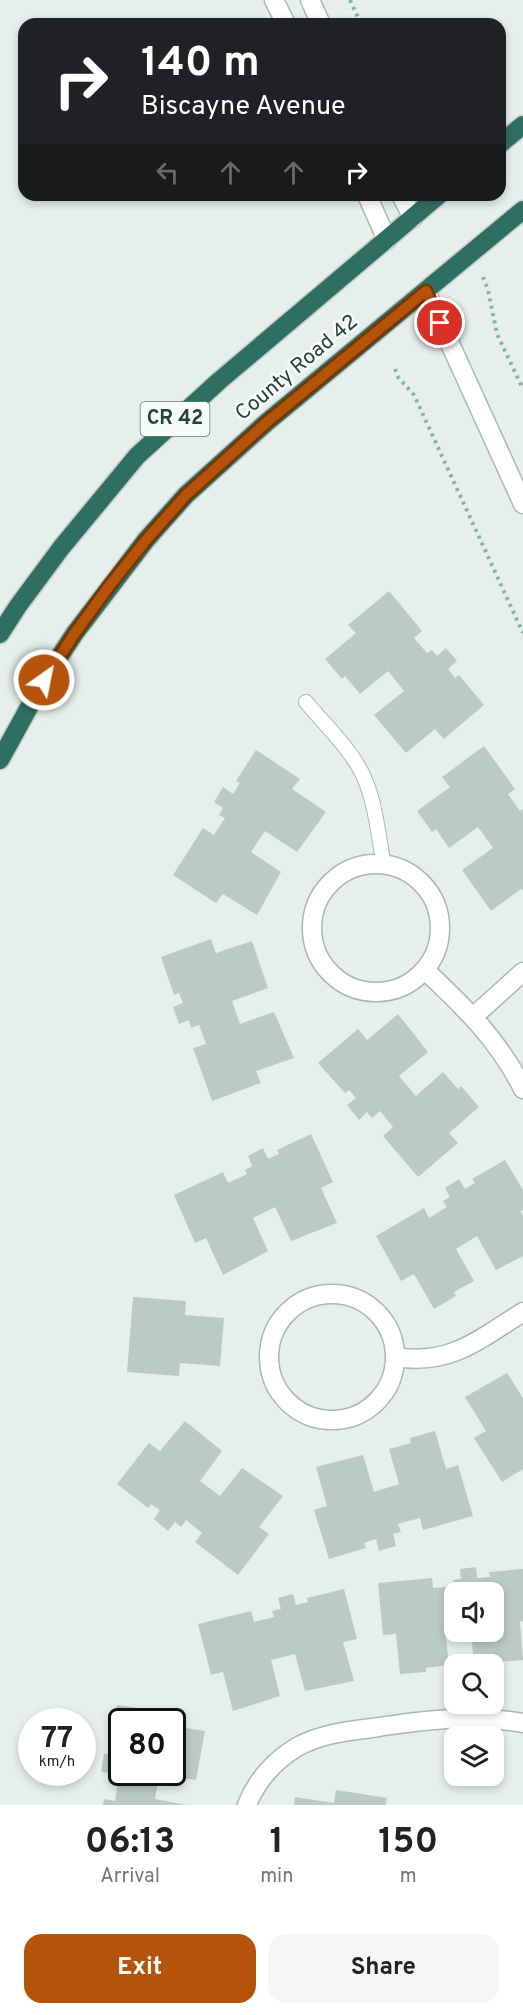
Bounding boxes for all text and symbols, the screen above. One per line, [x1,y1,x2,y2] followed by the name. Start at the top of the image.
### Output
[141,38,260,91] text: 140 m
[42,42,120,120] icon: right
[141,90,346,124] text: Biscayne Avenue
[151,156,184,189] icon: left
[214,156,247,189] icon: ahead
[277,156,310,189] icon: ahead
[340,156,373,189] icon: right
[414,297,465,348] pin
[423,306,456,339] icon: arrive
[230,309,364,427] street label: County Road 42
[140,402,210,436] road number: CR 42
[12,648,76,712] position arrow
[444,1582,504,1786] map controls
[444,1582,504,1642] button: sound
[444,1654,504,1714] button: search
[108,1708,186,1786] speed limit sign: 80
[41,1721,73,1758] text: 77
[444,1726,504,1786] button: layers
[39,1753,75,1772] text: km/h
[85,1820,175,1866] text: 06:13
[270,1820,284,1866] text: 1
[378,1820,438,1866] text: 150
[100,1864,160,1890] text: Arrival
[260,1864,293,1890] text: min
[400,1864,417,1890] text: m
[24,1934,256,2003] button: Exit
[268,1934,499,2003] button: Share

